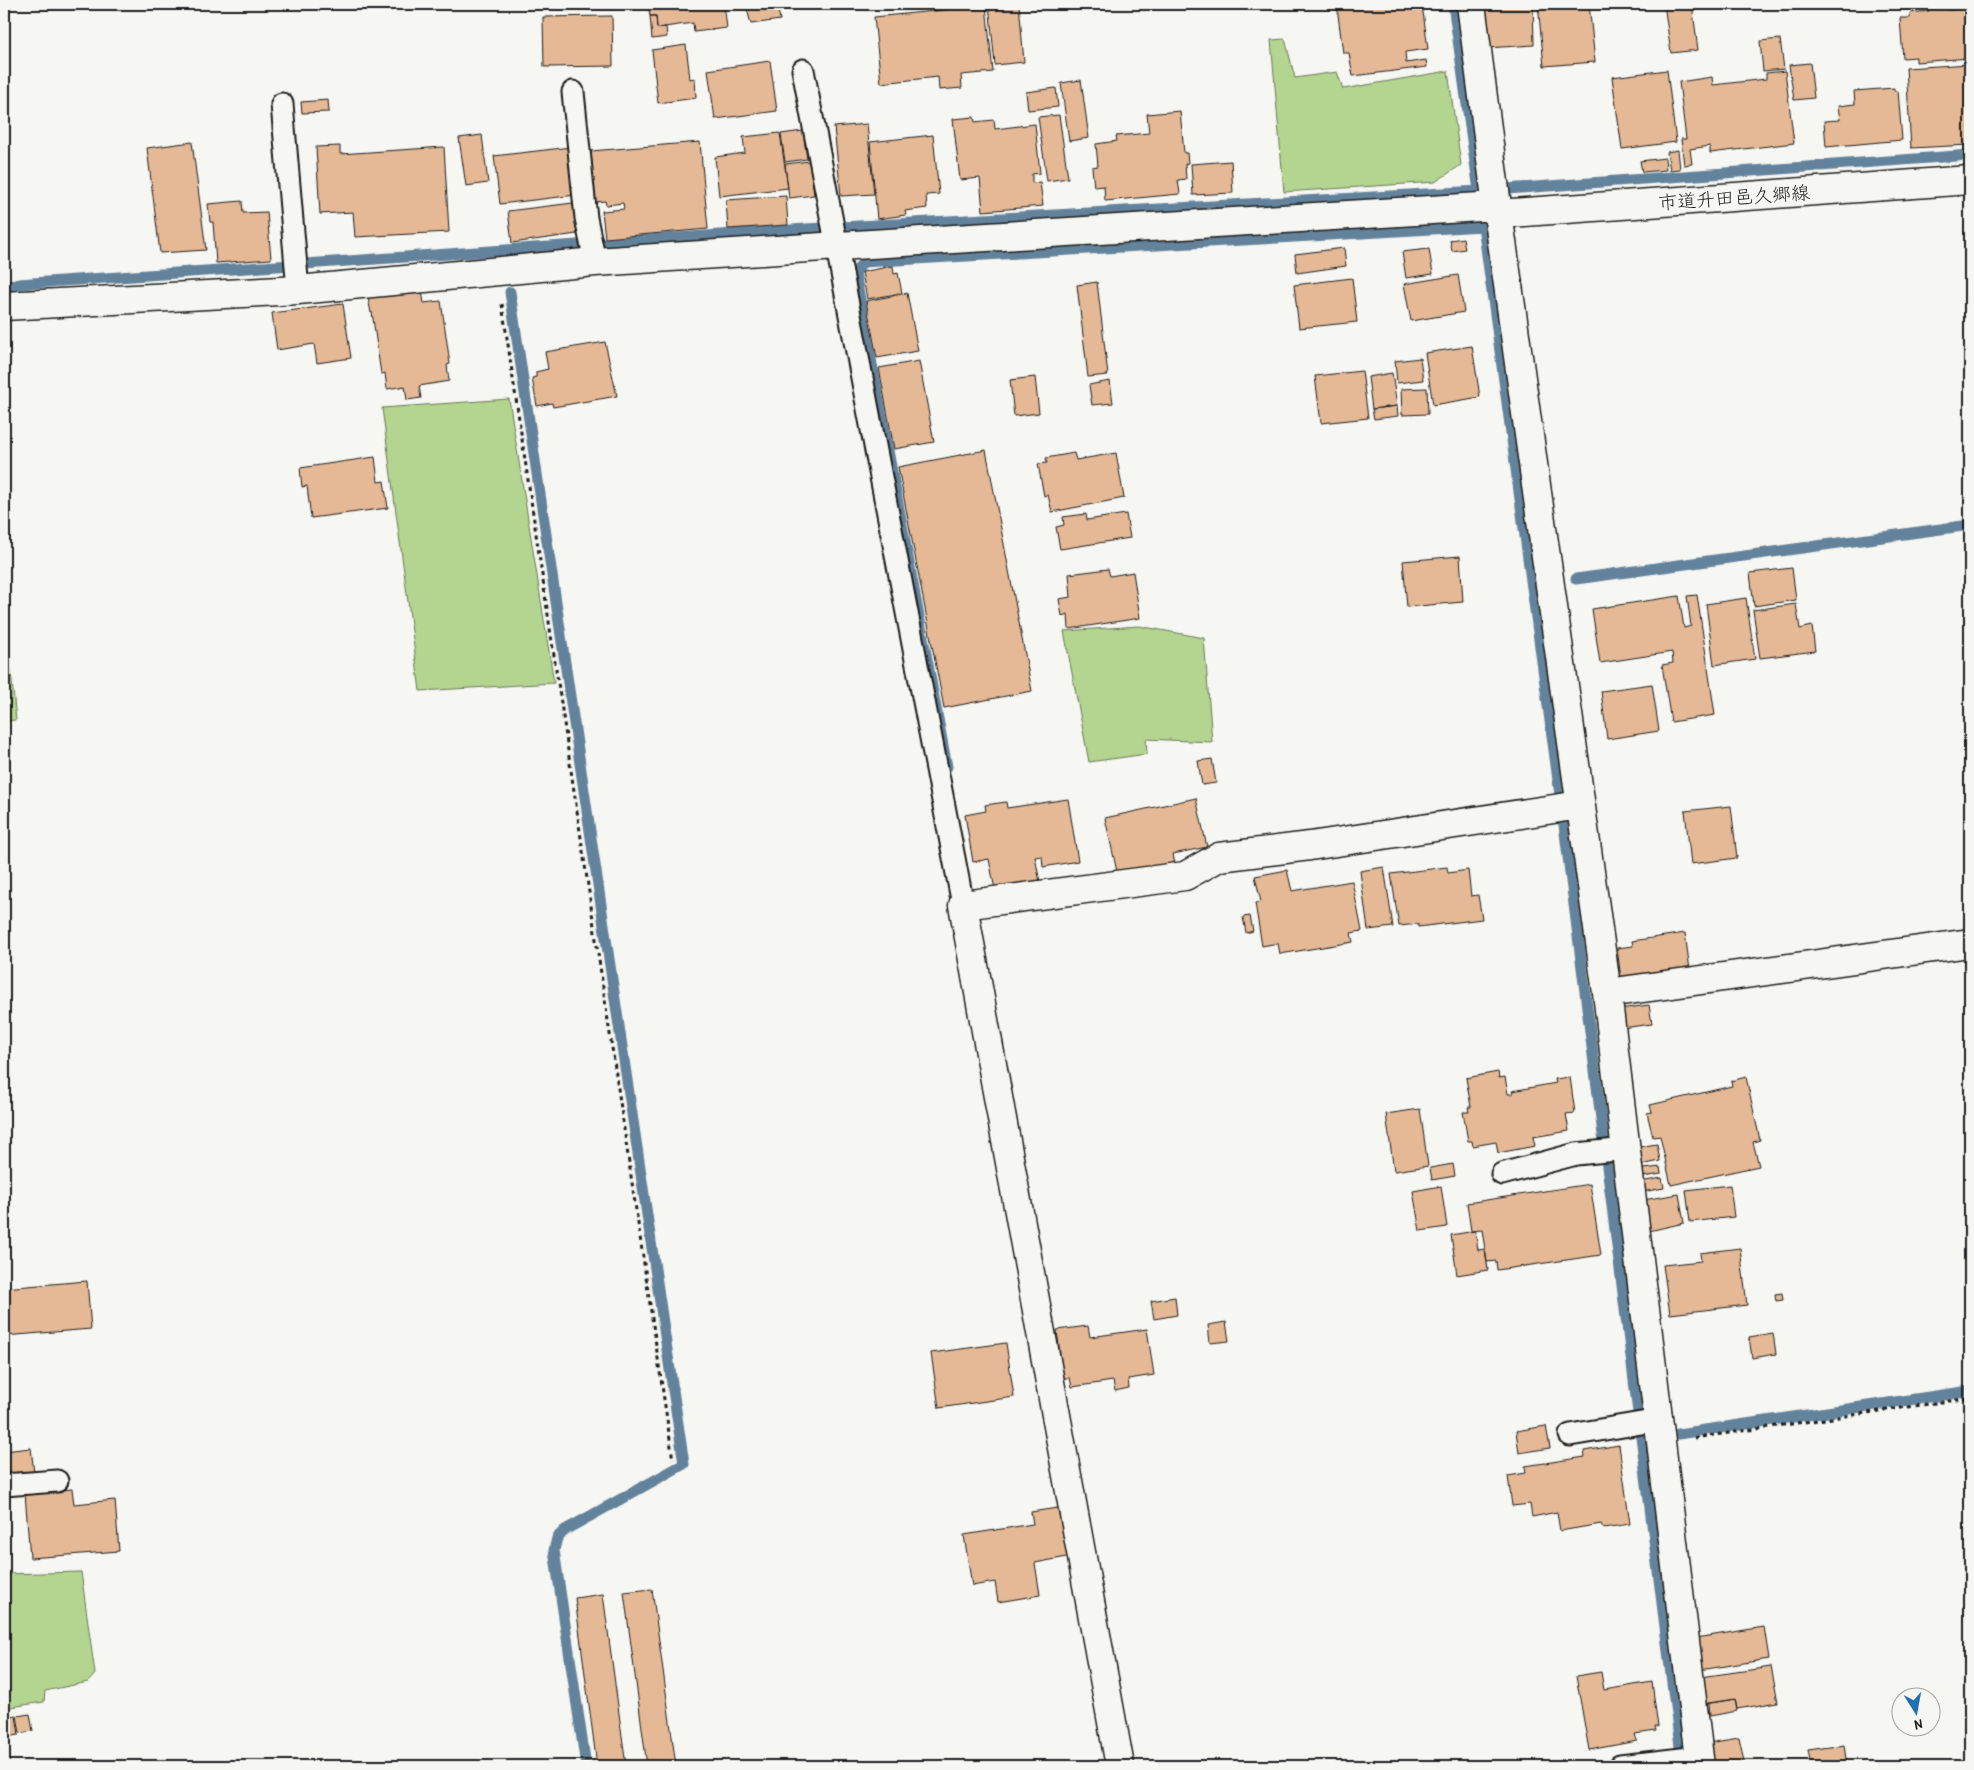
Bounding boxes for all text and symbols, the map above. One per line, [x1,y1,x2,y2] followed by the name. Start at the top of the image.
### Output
[1657,179,1811,215] street label: 市道升田邑久郷線
[1892,1688,1942,1738] north arrow
[1913,1715,1924,1735] text: N

